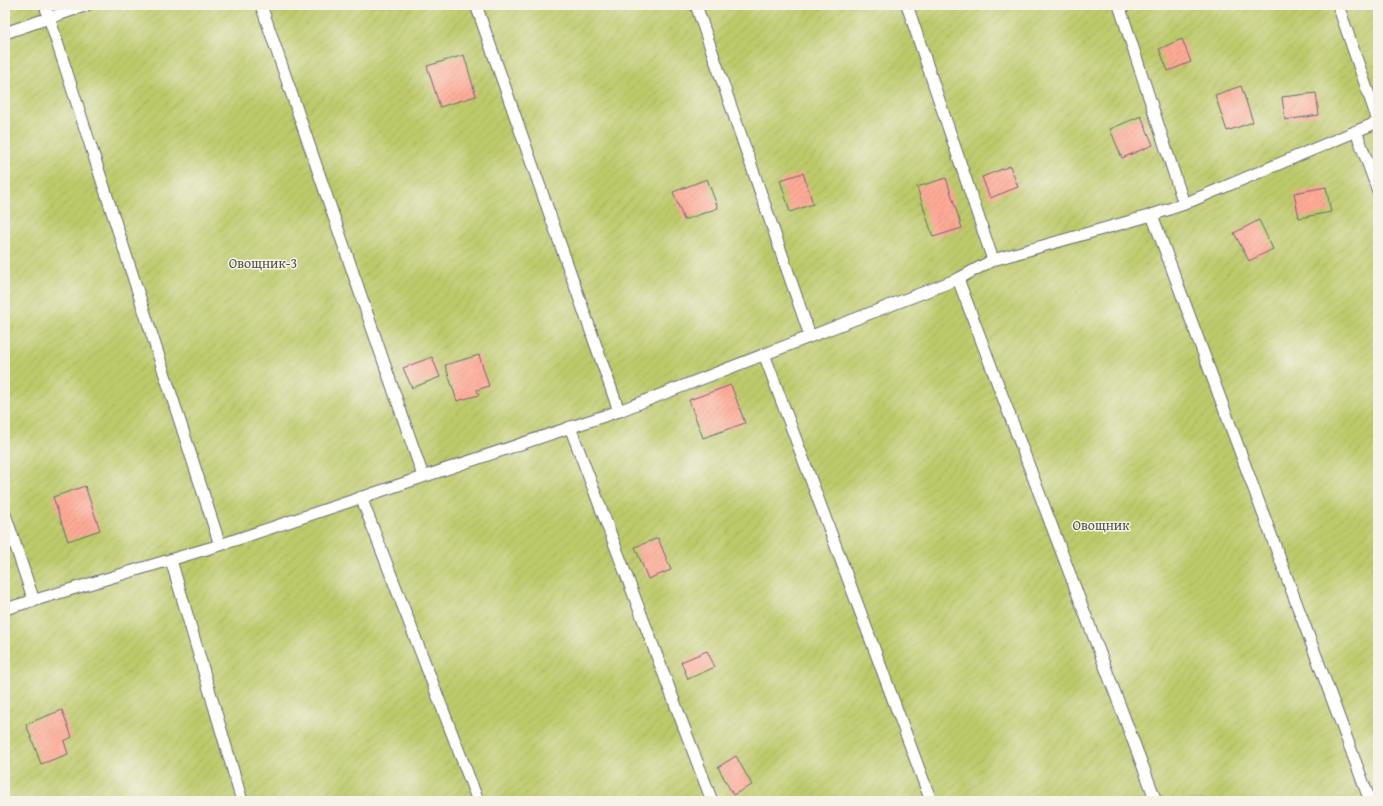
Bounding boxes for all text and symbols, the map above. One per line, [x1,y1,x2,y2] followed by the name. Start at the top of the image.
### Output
[229,253,297,273] park label: Овощник-3
[1072,515,1130,535] park label: Овощник

